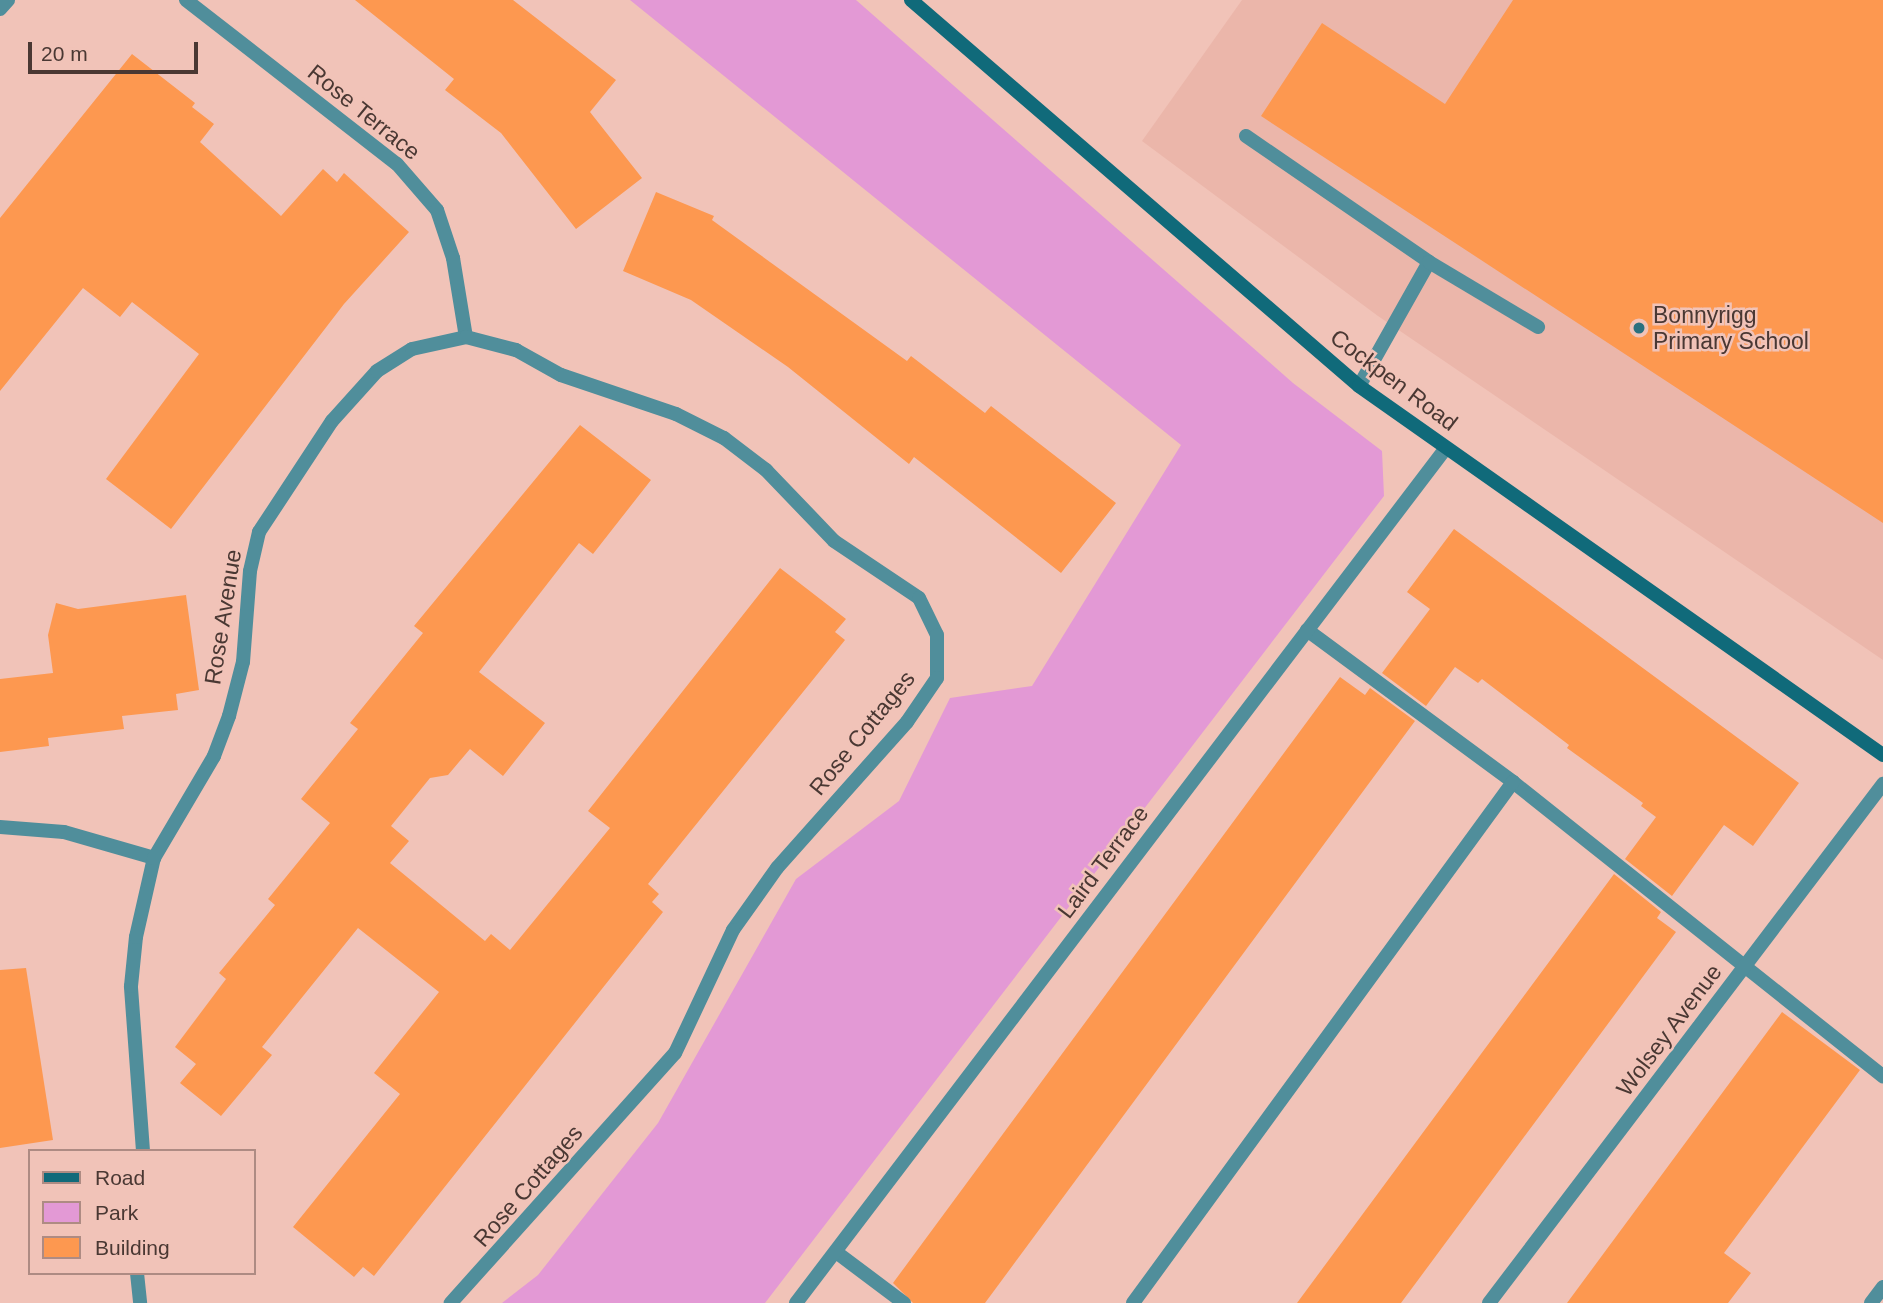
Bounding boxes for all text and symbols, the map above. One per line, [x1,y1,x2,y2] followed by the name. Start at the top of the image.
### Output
[32,28,201,72] scale bar
[41,42,88,65] text: 20 m
[302,58,426,166] street label: Rose Terrace
[1653,301,1809,355] place label: Bonnyrigg Primary School
[1631,320,1647,336] marker: Bonnyrigg Primary School
[1325,323,1463,437] street label: Cockpen Road
[199,547,247,687] street label: Rose Avenue
[803,665,921,801] street label: Rose Cottages
[1052,800,1154,924] street label: Laird Terrace
[1610,958,1728,1102] street label: Wolsey Avenue
[468,1120,588,1252] street label: Rose Cottages
[28,1149,256,1275] legend
[95,1166,145,1189] text: Road
[95,1201,138,1224] text: Park
[95,1236,170,1259] text: Building

